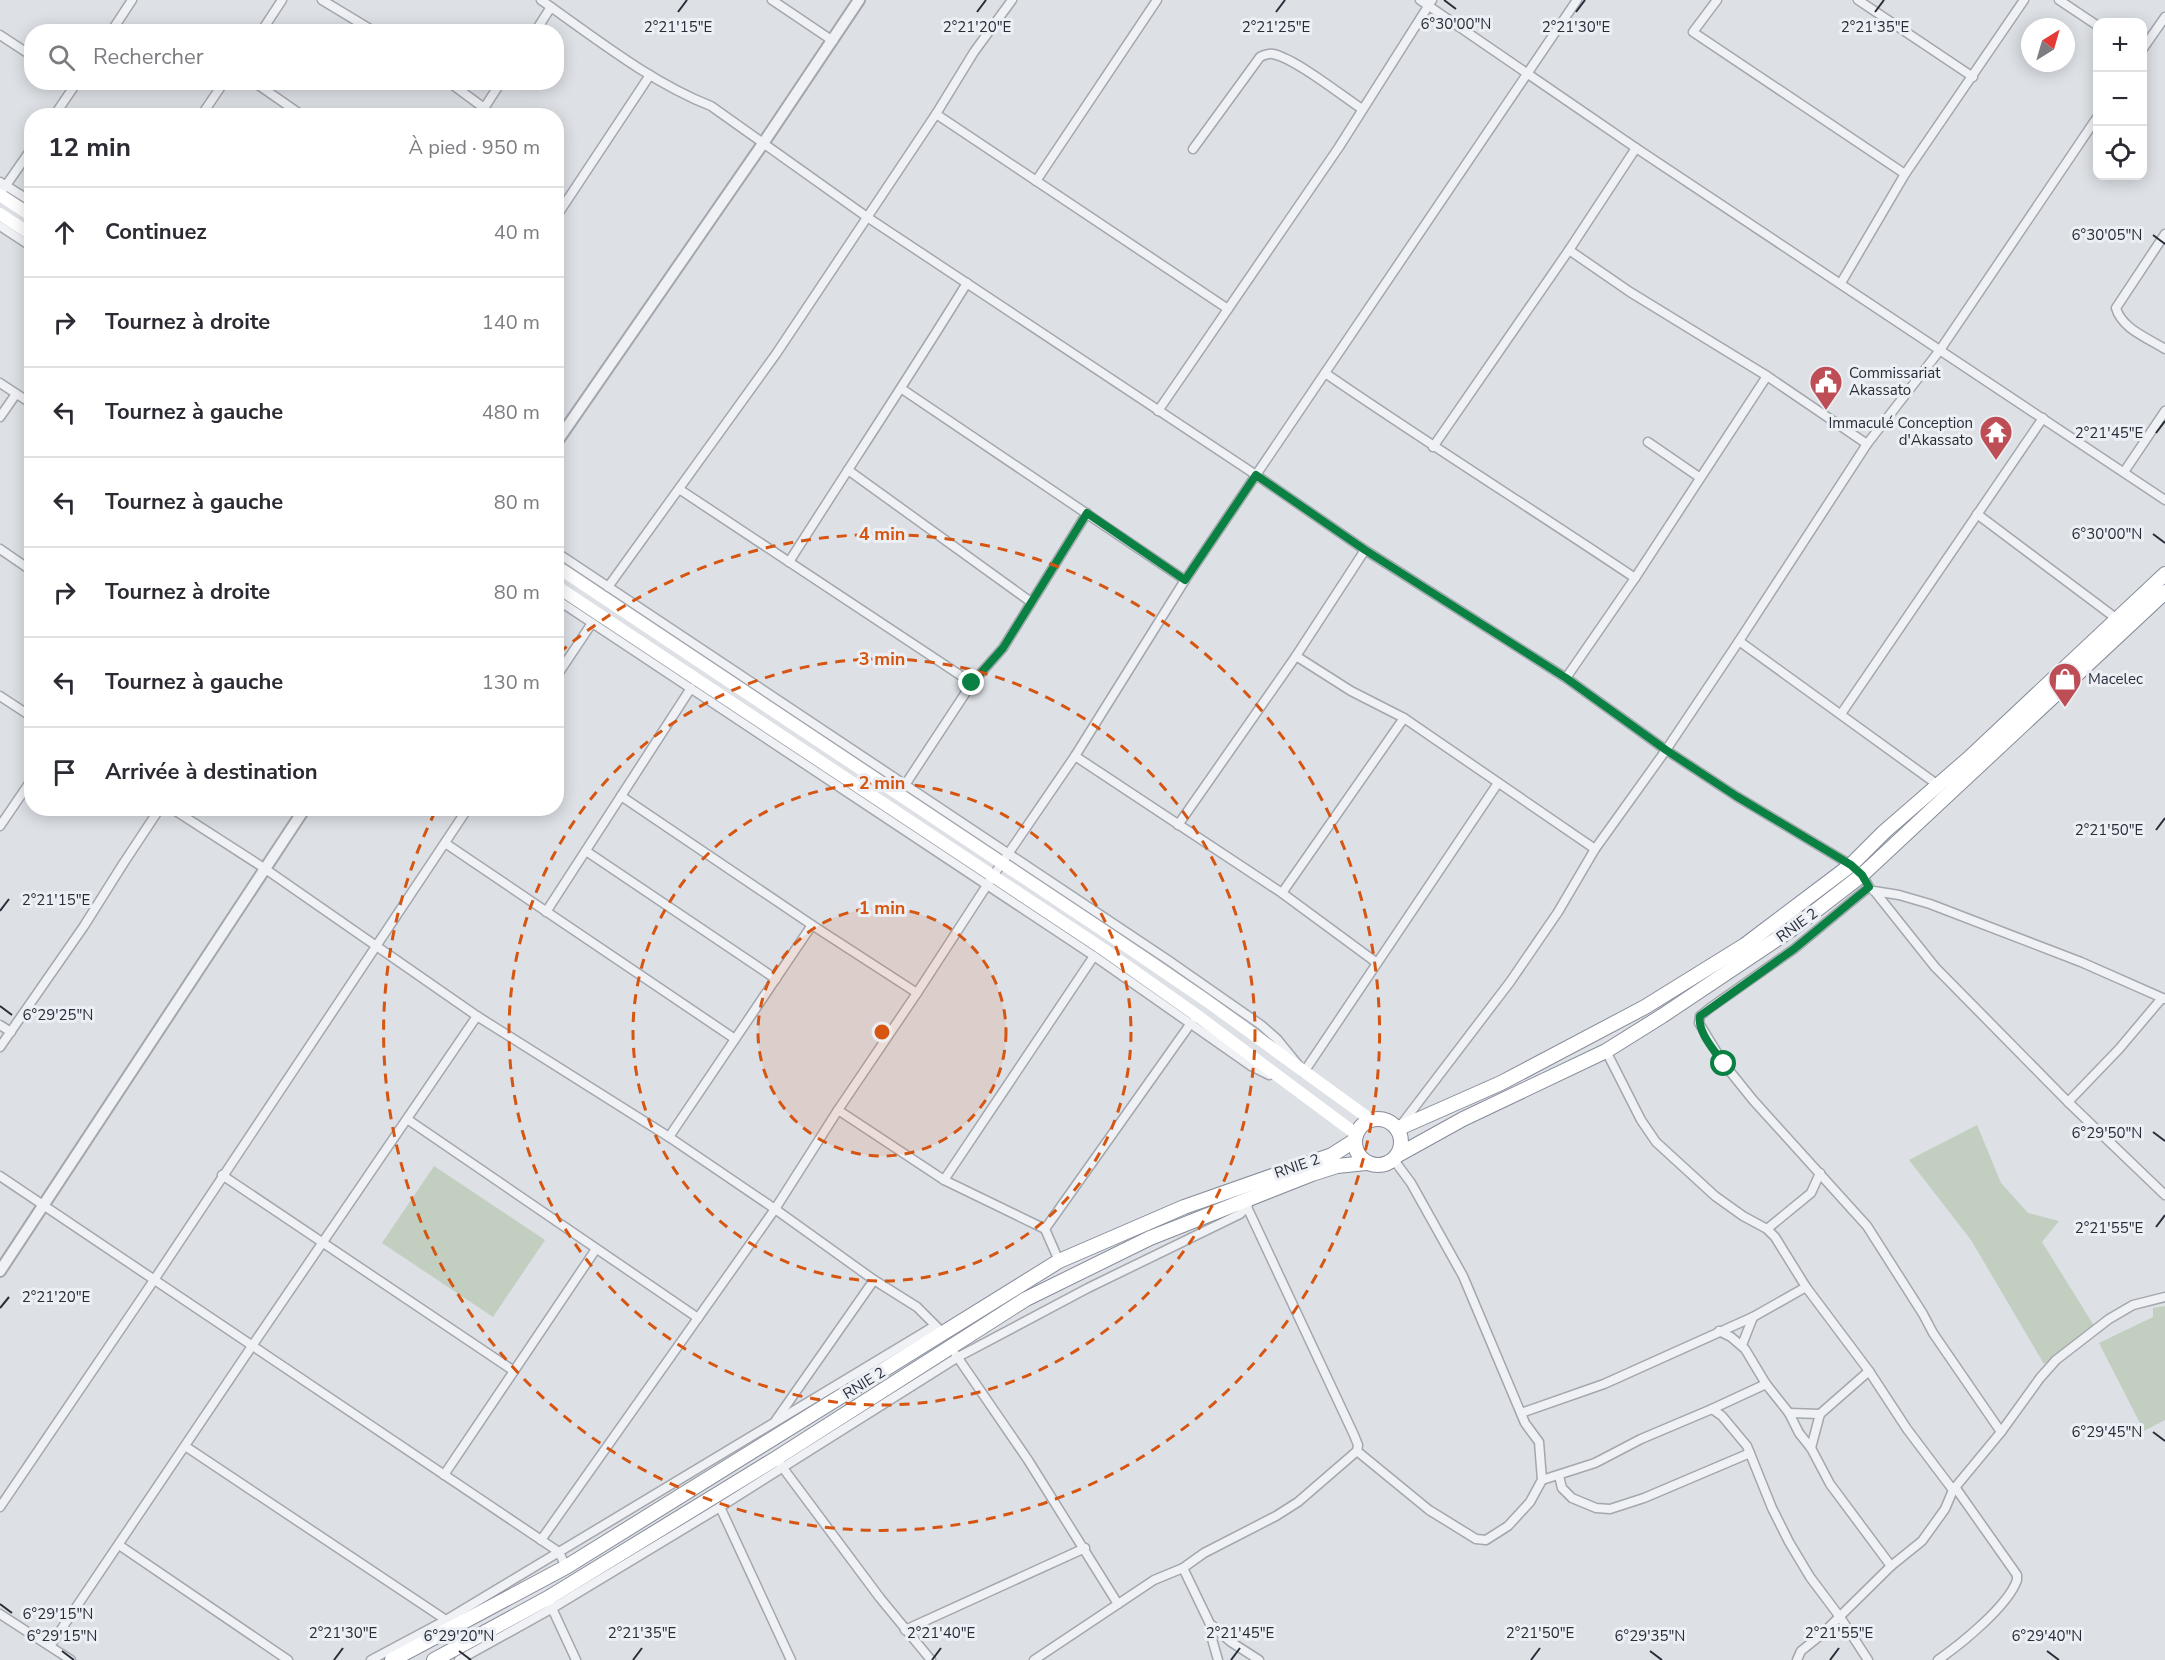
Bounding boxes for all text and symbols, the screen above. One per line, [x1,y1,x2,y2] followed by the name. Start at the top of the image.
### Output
[1421,14,1491,34] text: 6°30'00"N
[644,17,712,37] text: 2°21'15"E
[943,17,1011,37] text: 2°21'20"E
[1242,17,1310,37] text: 2°21'25"E
[1542,17,1610,37] text: 2°21'30"E
[1841,17,1909,37] text: 2°21'35"E
[2021,18,2075,72] north arrow
[2093,18,2147,180] map controls
[2093,18,2147,72] button: +
[24,24,564,90] search box
[45,41,78,74] icon: search
[93,42,204,72] text: Rechercher
[2093,72,2147,126] button: −
[2093,126,2147,180] button: locate
[48,130,131,165] text: 12 min
[409,134,540,161] text: À pied · 950 m
[48,216,81,249] icon: ahead
[105,217,207,247] text: Continuez
[494,219,540,246] text: 40 m
[2072,225,2142,245] text: 6°30'05"N
[48,306,81,339] icon: right
[105,307,270,337] text: Tournez à droite
[482,309,540,336] text: 140 m
[1849,363,1941,400] place label: Commissariat Akassato
[1808,364,1844,411] public building icon: Commissariat Akassato
[48,396,81,429] icon: left
[105,397,283,427] text: Tournez à gauche
[482,399,540,426] text: 480 m
[1829,413,1973,450] place label: Immaculé Conception d'Akassato
[1978,414,2014,461] temple icon: Immaculé Conception d'Akassato
[2075,423,2143,443] text: 2°21'45"E
[48,486,81,519] icon: left
[105,487,283,517] text: Tournez à gauche
[494,489,540,516] text: 80 m
[859,522,905,546] text: 4 min
[2072,524,2142,544] text: 6°30'00"N
[48,576,81,609] icon: right
[105,577,270,607] text: Tournez à droite
[494,579,540,606] text: 80 m
[859,647,905,671] text: 3 min
[2047,661,2083,708] shop icon: Macelec
[48,666,81,699] icon: left
[105,667,283,697] text: Tournez à gauche
[482,669,540,696] text: 130 m
[958,669,984,695] route end
[2088,669,2143,689] place label: Macelec
[48,756,81,789] icon: arrive
[105,757,318,787] text: Arrivée à destination
[859,771,905,795] text: 2 min
[2075,820,2143,840] text: 2°21'50"E
[22,890,90,910] text: 2°21'15"E
[859,896,905,920] text: 1 min
[1772,903,1822,947] street label: RNIE 2
[23,1005,93,1025] text: 6°29'25"N
[872,1022,892,1042] centre of rings
[1710,1050,1736,1076] route start
[2072,1123,2142,1143] text: 6°29'50"N
[1272,1149,1322,1183] street label: RNIE 2
[2075,1218,2143,1238] text: 2°21'55"E
[22,1287,90,1307] text: 2°21'20"E
[839,1362,889,1404] street label: RNIE 2
[2072,1422,2142,1442] text: 6°29'45"N
[23,1604,93,1624] text: 6°29'15"N
[309,1623,377,1643] text: 2°21'30"E
[608,1623,676,1643] text: 2°21'35"E
[907,1623,975,1643] text: 2°21'40"E
[1206,1623,1274,1643] text: 2°21'45"E
[1506,1623,1574,1643] text: 2°21'50"E
[1805,1623,1873,1643] text: 2°21'55"E
[27,1626,97,1646] text: 6°29'15"N
[424,1626,494,1646] text: 6°29'20"N
[1615,1626,1685,1646] text: 6°29'35"N
[2012,1626,2082,1646] text: 6°29'40"N

